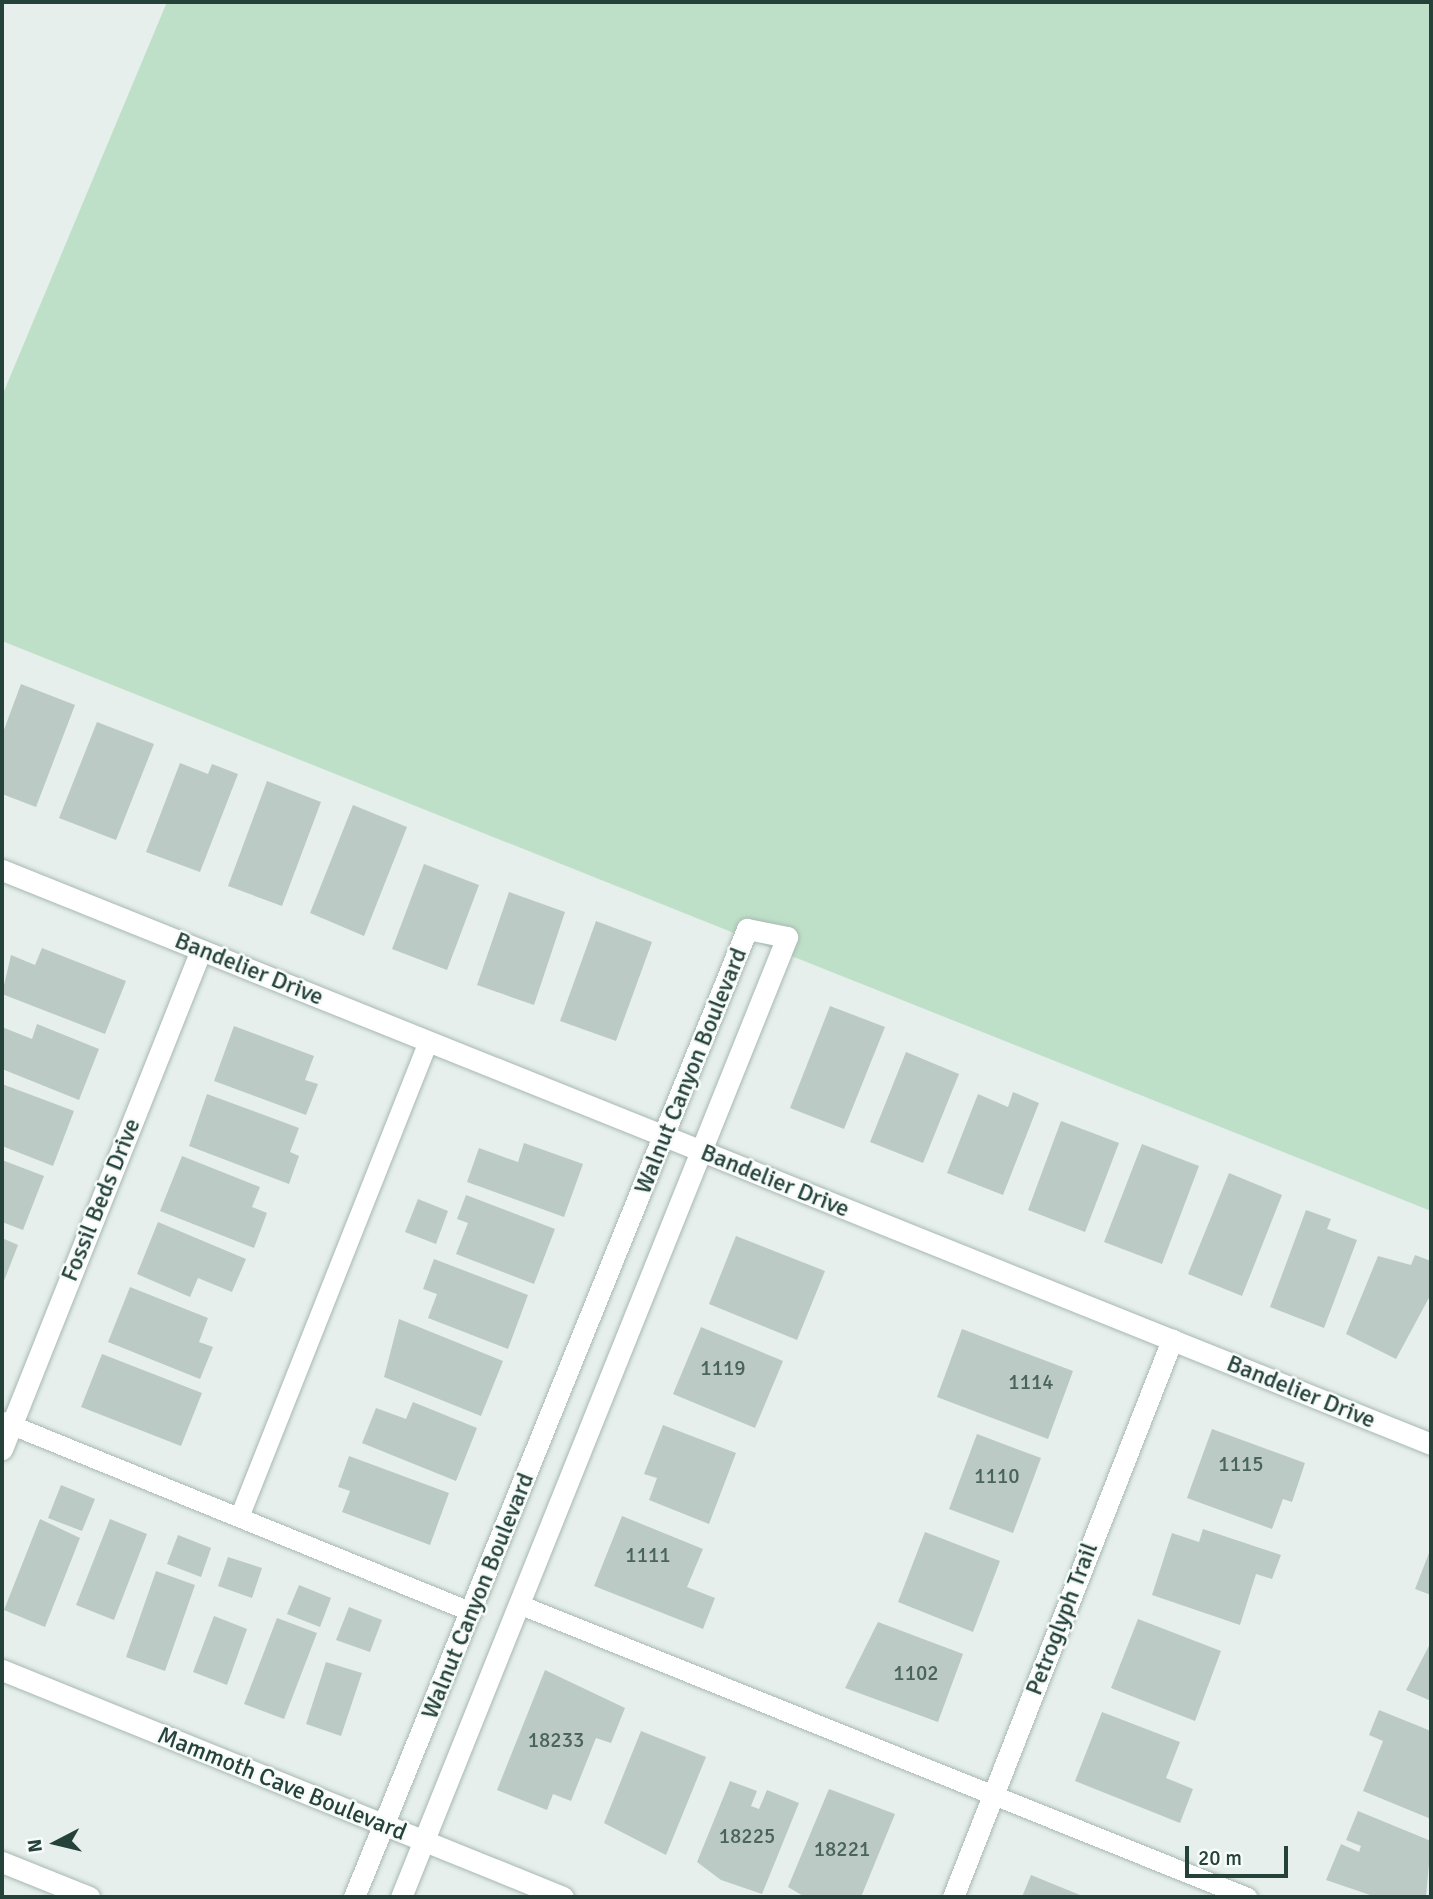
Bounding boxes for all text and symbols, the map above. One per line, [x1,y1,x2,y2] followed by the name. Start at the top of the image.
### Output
[170,926,328,1012] street label: Bandelier Drive
[628,944,754,1198] street label: Walnut Canyon Boulevard
[55,1114,147,1286] street label: Fossil Beds Drive
[696,1138,854,1224] street label: Bandelier Drive
[1222,1349,1380,1435] street label: Bandelier Drive
[700,1355,746,1381] house number: 1119
[1008,1369,1054,1395] house number: 1114
[1218,1451,1264,1477] house number: 1115
[974,1463,1020,1489] house number: 1110
[415,1469,541,1723] street label: Walnut Canyon Boulevard
[1020,1539,1104,1699] street label: Petroglyph Trail
[625,1542,671,1568] house number: 1111
[893,1660,939,1686] house number: 1102
[153,1721,411,1847] street label: Mammoth Cave Boulevard
[528,1727,584,1753] house number: 18233
[21,1808,91,1878] north arrow
[719,1823,775,1849] house number: 18225
[1188,1832,1291,1876] scale bar
[814,1836,870,1862] house number: 18221
[22,1838,48,1854] text: N
[1198,1845,1242,1871] text: 20 m

